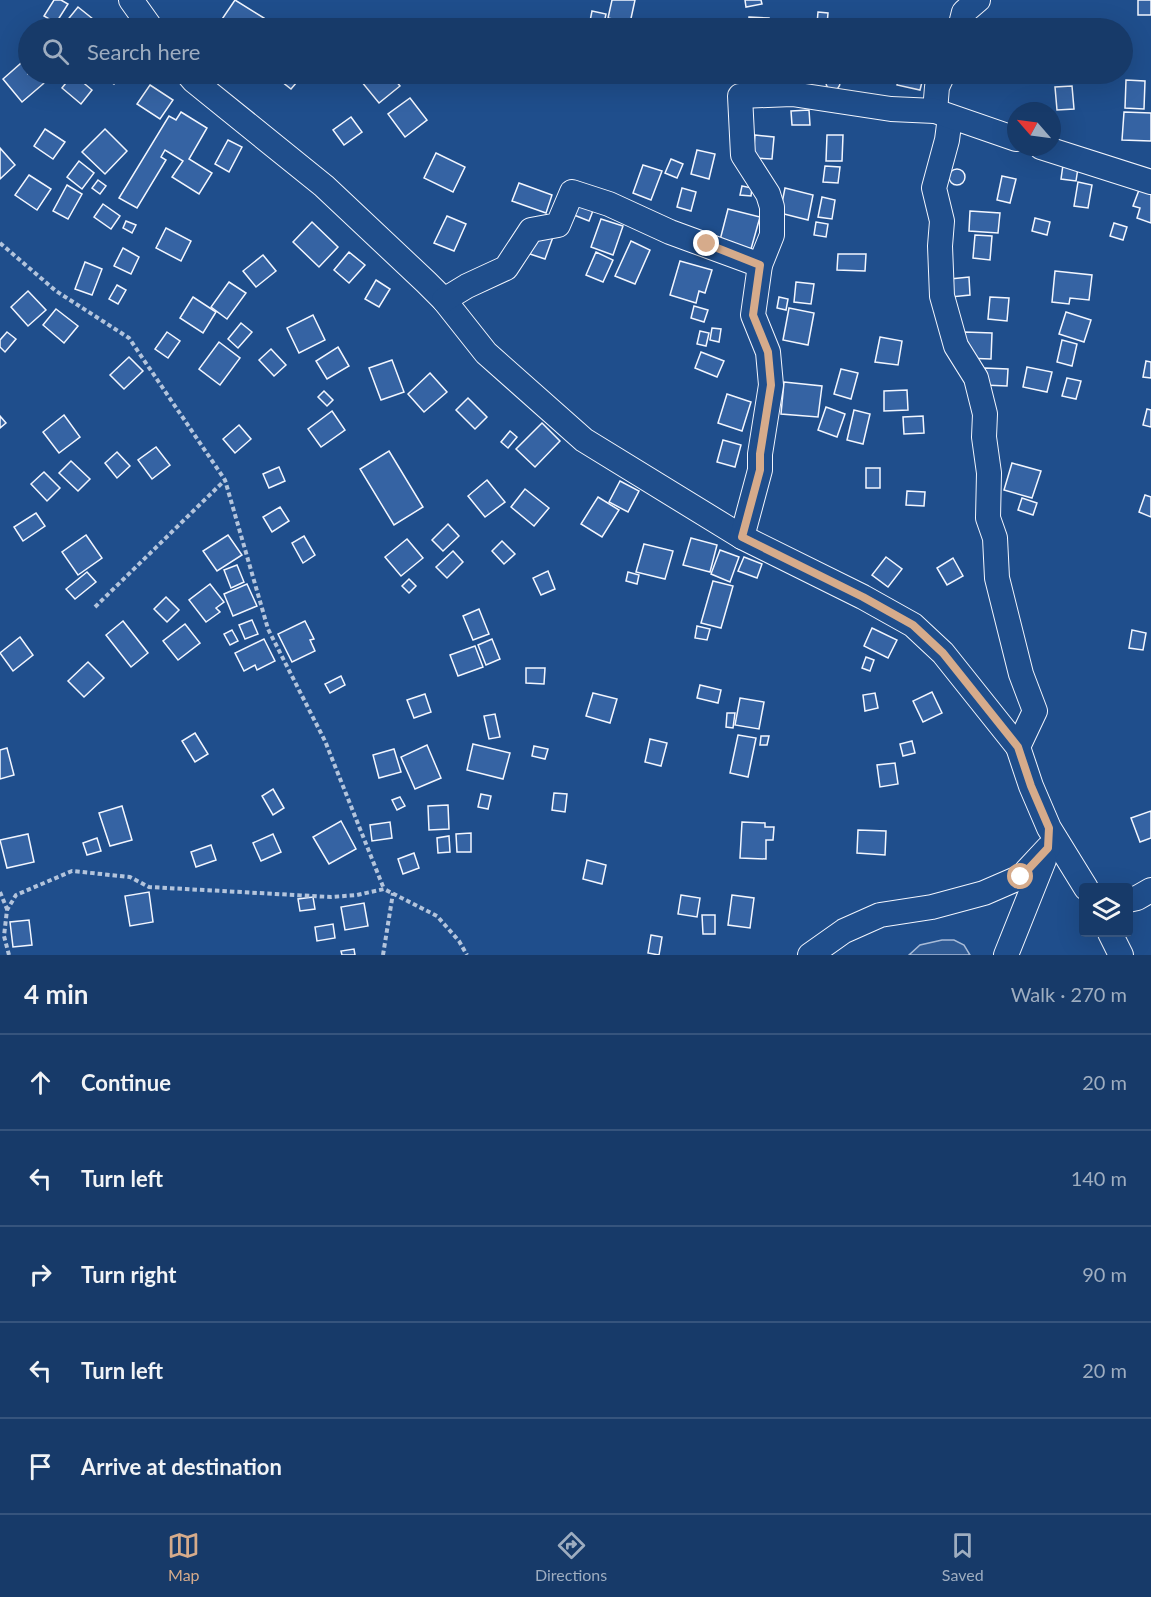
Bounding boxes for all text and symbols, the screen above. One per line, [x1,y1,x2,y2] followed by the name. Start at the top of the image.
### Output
[18,18,1133,84] search box
[39,35,72,68] icon: search
[87,38,200,65] text: Search here
[1007,102,1061,156] north arrow
[693,230,719,256] route end
[1007,863,1033,889] route start
[1079,883,1133,937] map controls
[1079,883,1133,937] button: layers
[24,978,88,1010] text: 4 min
[1011,982,1127,1006] text: Walk · 270 m
[24,1066,57,1099] icon: ahead
[81,1069,171,1096] text: Continue
[1082,1070,1127,1094] text: 20 m
[24,1162,57,1195] icon: left
[81,1165,163,1192] text: Turn left
[1071,1166,1127,1190] text: 140 m
[24,1258,57,1291] icon: right
[81,1261,176,1288] text: Turn right
[1082,1262,1127,1286] text: 90 m
[24,1354,57,1387] icon: left
[81,1357,163,1384] text: Turn left
[1082,1358,1127,1382] text: 20 m
[24,1450,57,1483] icon: arrive
[81,1453,282,1480] text: Arrive at destination
[167,1529,200,1584] tab: Map
[535,1529,607,1584] tab: Directions
[942,1529,984,1584] tab: Saved

